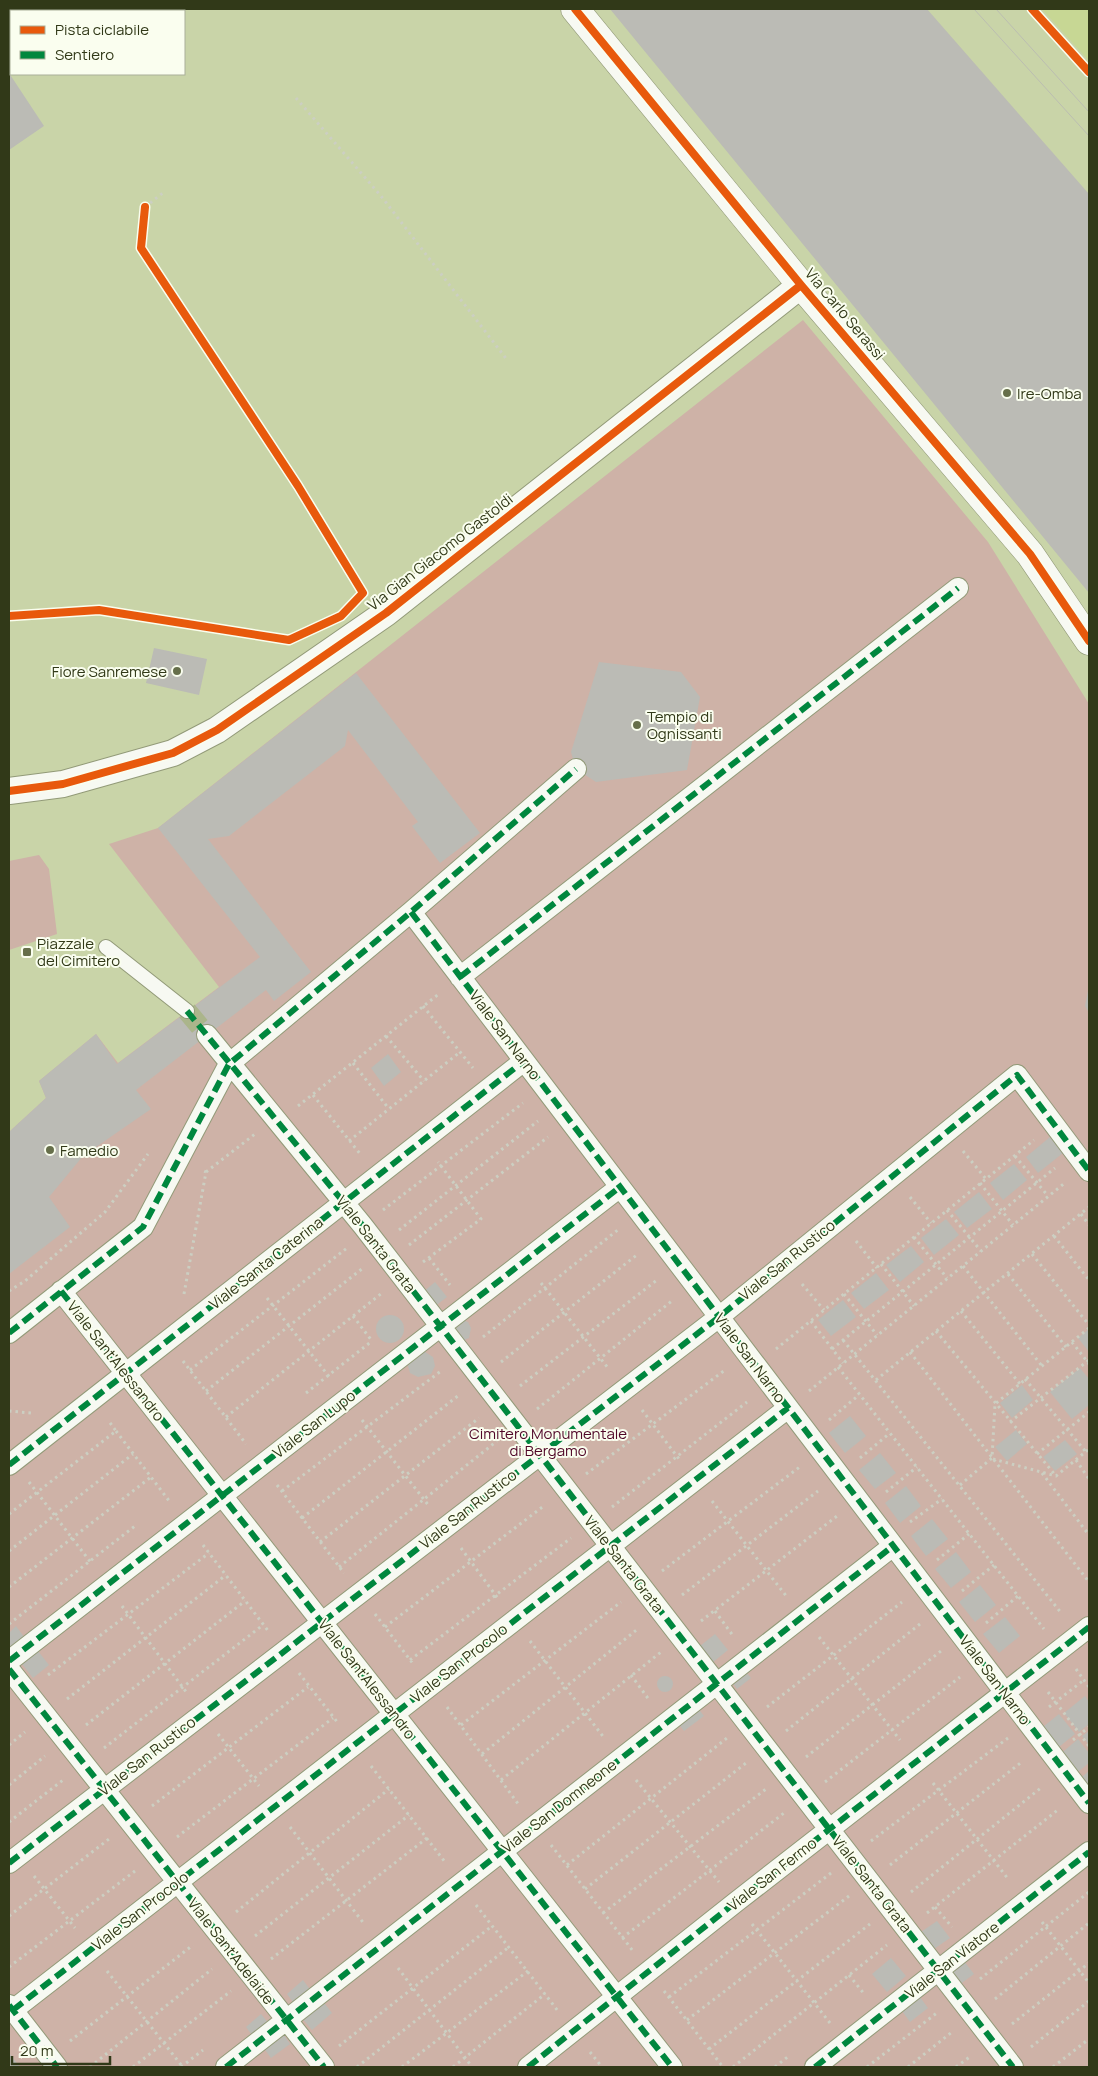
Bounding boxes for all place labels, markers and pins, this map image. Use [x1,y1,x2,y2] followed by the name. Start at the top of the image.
[1017,383,1082,404] place label: Ire-Omba
[1001,387,1013,399] marker: Ire-Omba
[52,661,167,682] place label: Fiore Sanremese
[171,665,183,677] marker: Fiore Sanremese
[647,706,722,744] place label: Tempio di Ognissanti
[631,719,643,731] marker: Tempio di Ognissanti
[37,933,120,971] place label: Piazzale del Cimitero
[21,946,33,958] marker: Piazzale del Cimitero
[60,1140,118,1161] place label: Famedio
[44,1144,56,1156] marker: Famedio

